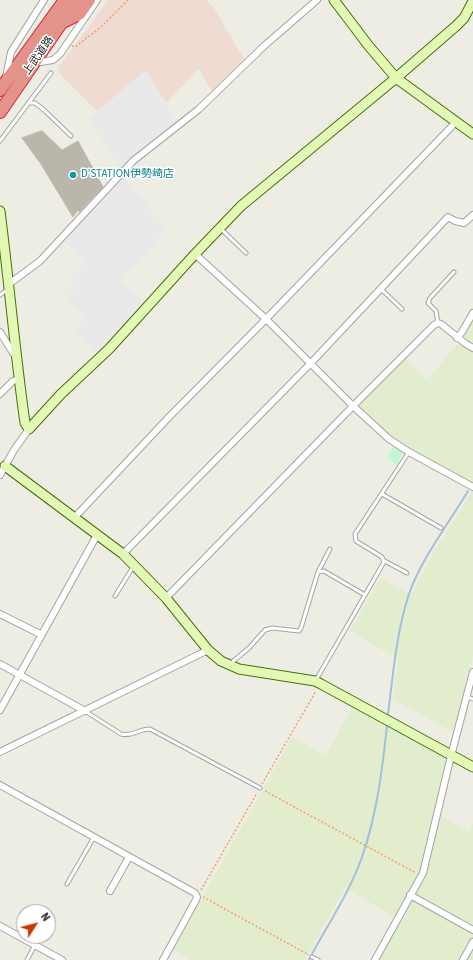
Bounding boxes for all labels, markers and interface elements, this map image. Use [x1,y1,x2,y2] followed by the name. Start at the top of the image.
[21,34,57,78] street label: 上武道路
[81,168,174,182] place label: D'STATION伊勢崎店
[68,170,78,180] marker: D'STATION伊勢崎店
[16,904,56,944] north arrow
[37,910,54,925] text: N

